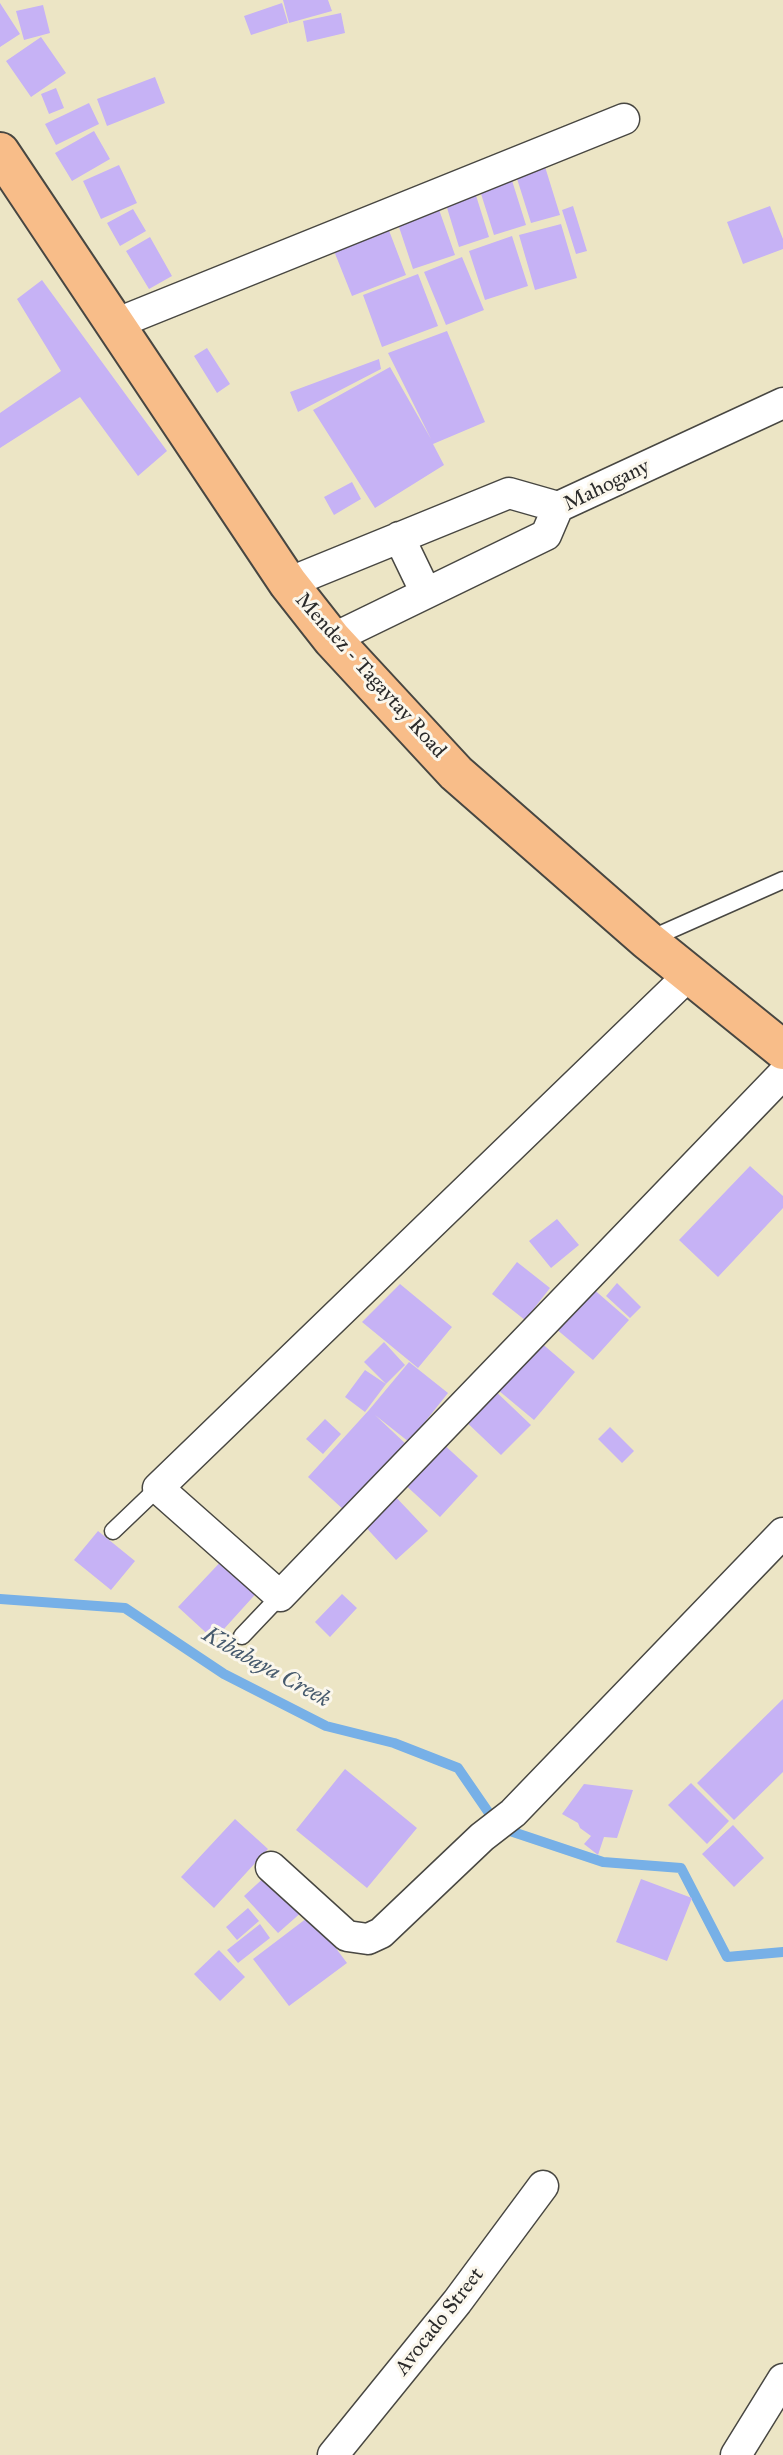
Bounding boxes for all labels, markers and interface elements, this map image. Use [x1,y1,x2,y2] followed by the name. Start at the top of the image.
[560,454,654,518] street label: Mahogany
[289,588,451,764] street label: Mendez - Tagaytay Road
[197,1622,335,1714] water label: Kibabaya Creek
[390,2263,490,2381] street label: Avocado Street

